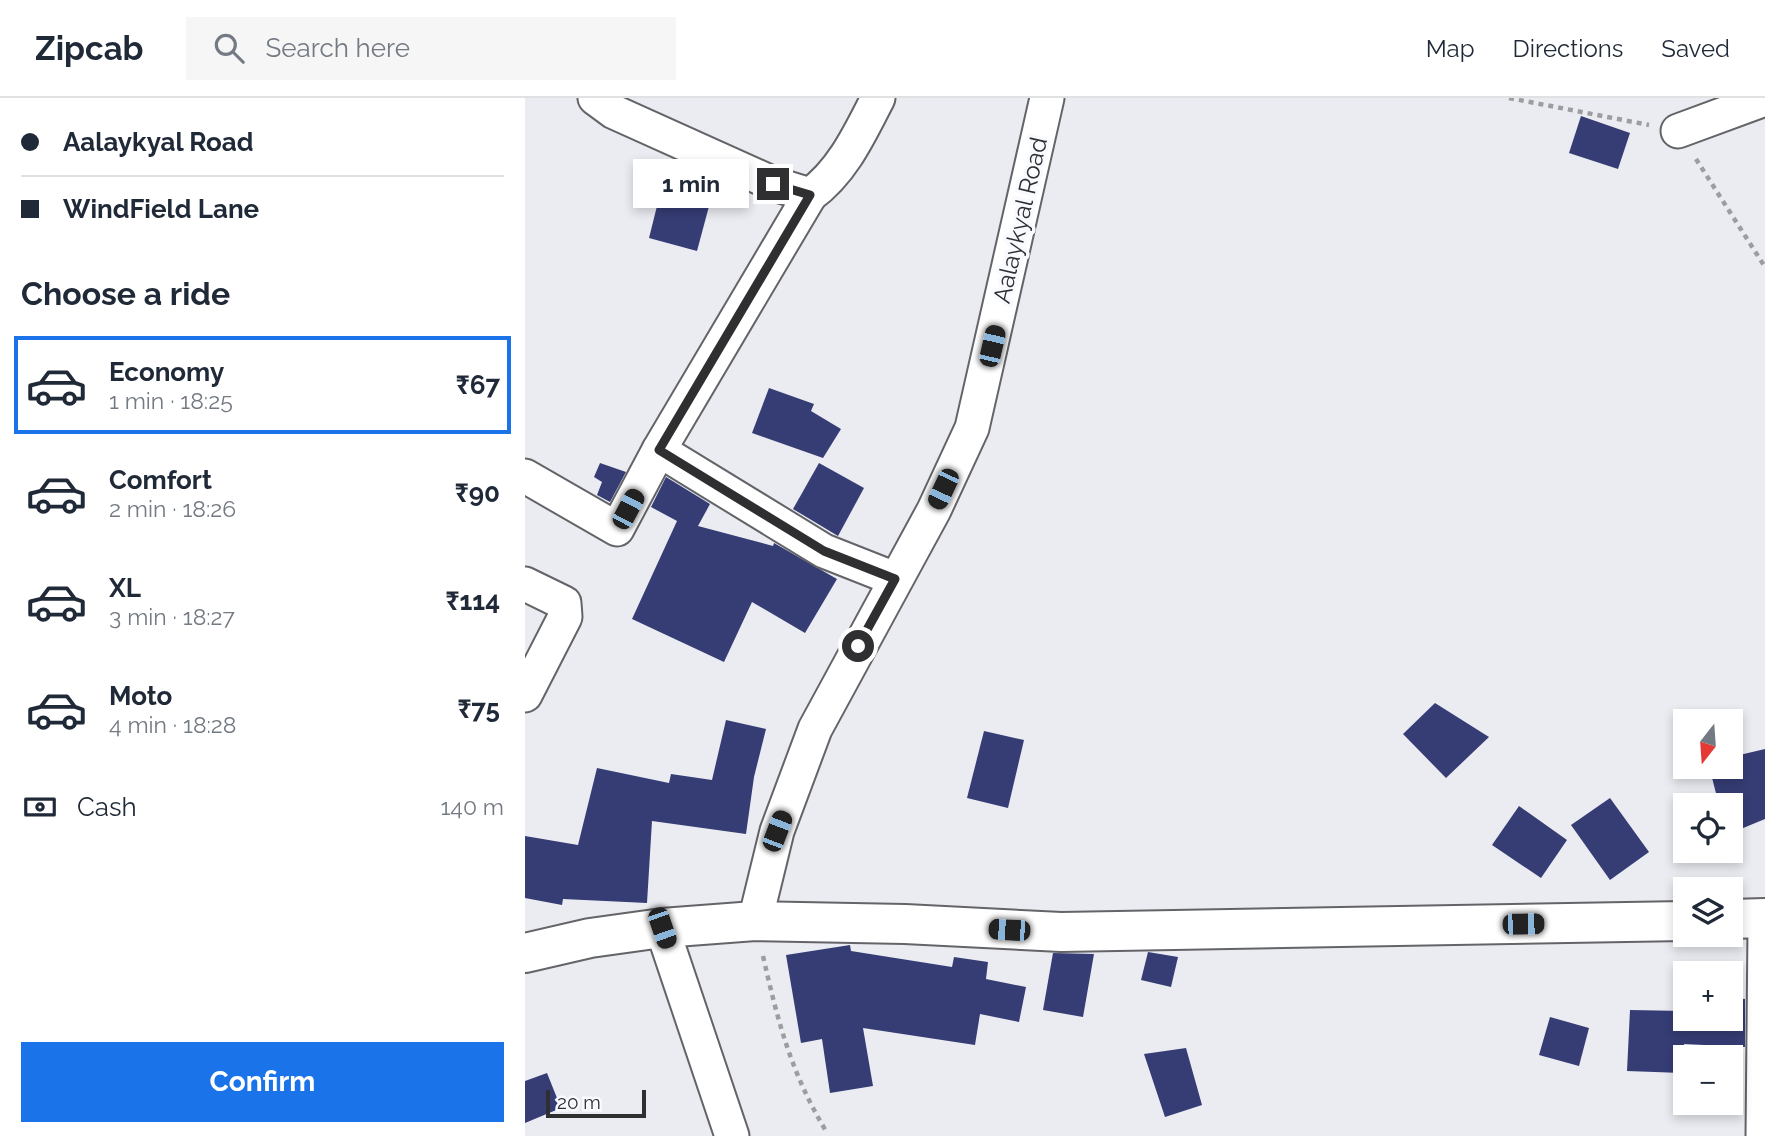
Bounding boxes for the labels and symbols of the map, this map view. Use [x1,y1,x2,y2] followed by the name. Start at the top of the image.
[987,134,1053,306] street label: Aalaykyal Road
[633,160,749,208] callout: 1 min
[757,168,789,200] route end
[978,323,1007,369] car
[925,466,962,512] car
[609,486,648,532] car
[842,630,874,662] route start
[1673,709,1743,779] north arrow
[760,808,795,854] car
[646,905,679,951] car
[1502,913,1545,935] car
[988,918,1031,942] car
[546,1087,646,1119] scale bar

